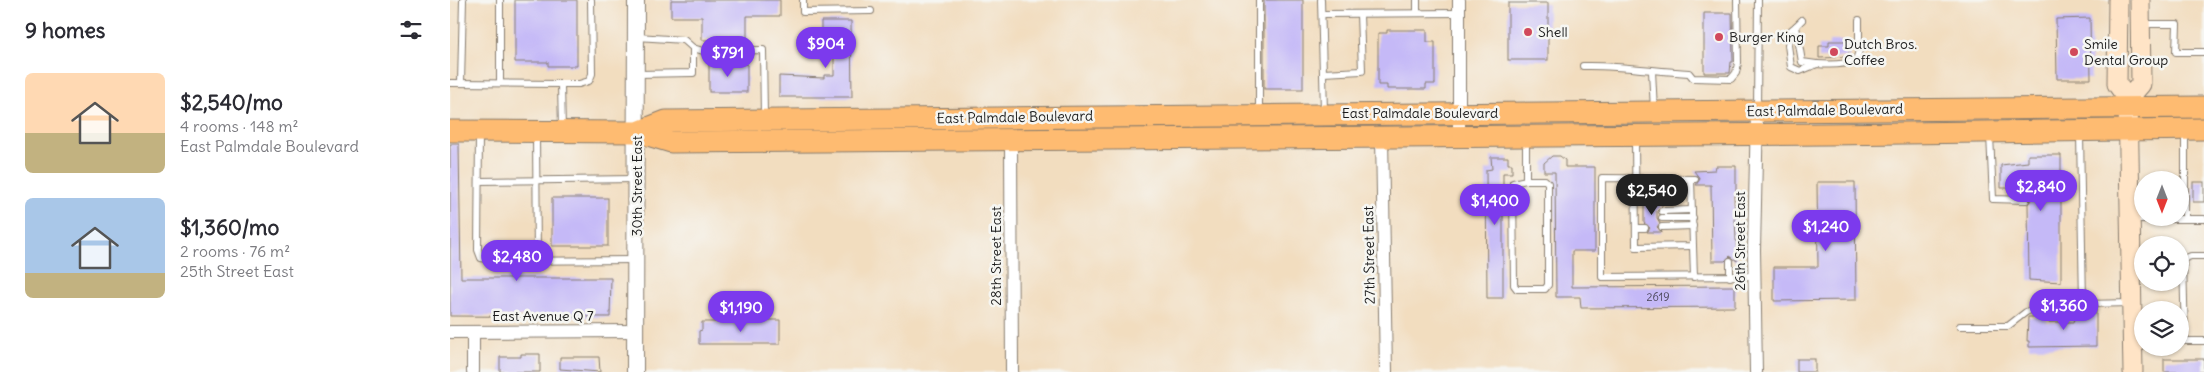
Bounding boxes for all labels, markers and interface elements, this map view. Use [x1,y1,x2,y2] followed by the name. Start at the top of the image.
[397,16,425,44] icon: filters
[25,17,105,44] text: 9 homes
[1538,23,1568,41] place label: Shell
[1522,26,1534,38] marker: Shell
[796,27,856,69] pin: $904
[1729,28,1804,46] place label: Burger King
[1713,31,1725,43] marker: Burger King
[807,33,845,53] text: $904
[1844,35,1917,69] place label: Dutch Bros. Coffee
[2084,35,2168,69] place label: Smile Dental Group
[698,36,758,78] pin: $791
[712,42,744,62] text: $791
[1828,46,1840,58] marker: Dutch Bros. Coffee
[2068,46,2080,58] marker: Smile Dental Group
[180,89,283,116] text: $2,540/mo
[65,93,125,153] icon: home
[1747,100,1903,120] street label: East Palmdale Boulevard
[1342,104,1498,122] street label: East Palmdale Boulevard
[937,107,1093,127] street label: East Palmdale Boulevard
[180,116,299,136] text: 4 rooms · 148 m²
[628,135,646,237] street label: 30th Street East
[180,136,359,156] text: East Palmdale Boulevard
[2000,170,2082,212] pin: $2,840
[2134,171,2189,226] north arrow
[2134,171,2189,356] map controls
[1611,174,1693,216] pin: $2,540
[2016,176,2066,196] text: $2,840
[1627,180,1677,200] text: $2,540
[1454,184,1536,226] pin: $1,400
[1471,190,1519,210] text: $1,400
[1731,191,1749,291] street label: 26th Street East
[1359,205,1379,304] street label: 27th Street East
[987,206,1005,306] street label: 28th Street East
[1785,210,1867,252] pin: $1,240
[180,214,279,241] text: $1,360/mo
[1803,216,1849,236] text: $1,240
[65,218,125,278] icon: home
[2134,236,2189,291] button: locate
[476,240,558,282] pin: $2,480
[180,241,290,261] text: 2 rooms · 76 m²
[492,246,542,266] text: $2,480
[180,261,294,281] text: 25th Street East
[2023,288,2105,331] pin: $1,360
[700,290,782,333] pin: $1,190
[1646,290,1670,304] house number: 2619
[2040,295,2088,315] text: $1,360
[719,297,763,317] text: $1,190
[2134,301,2189,356] button: layers
[492,307,594,325] street label: East Avenue Q 7

